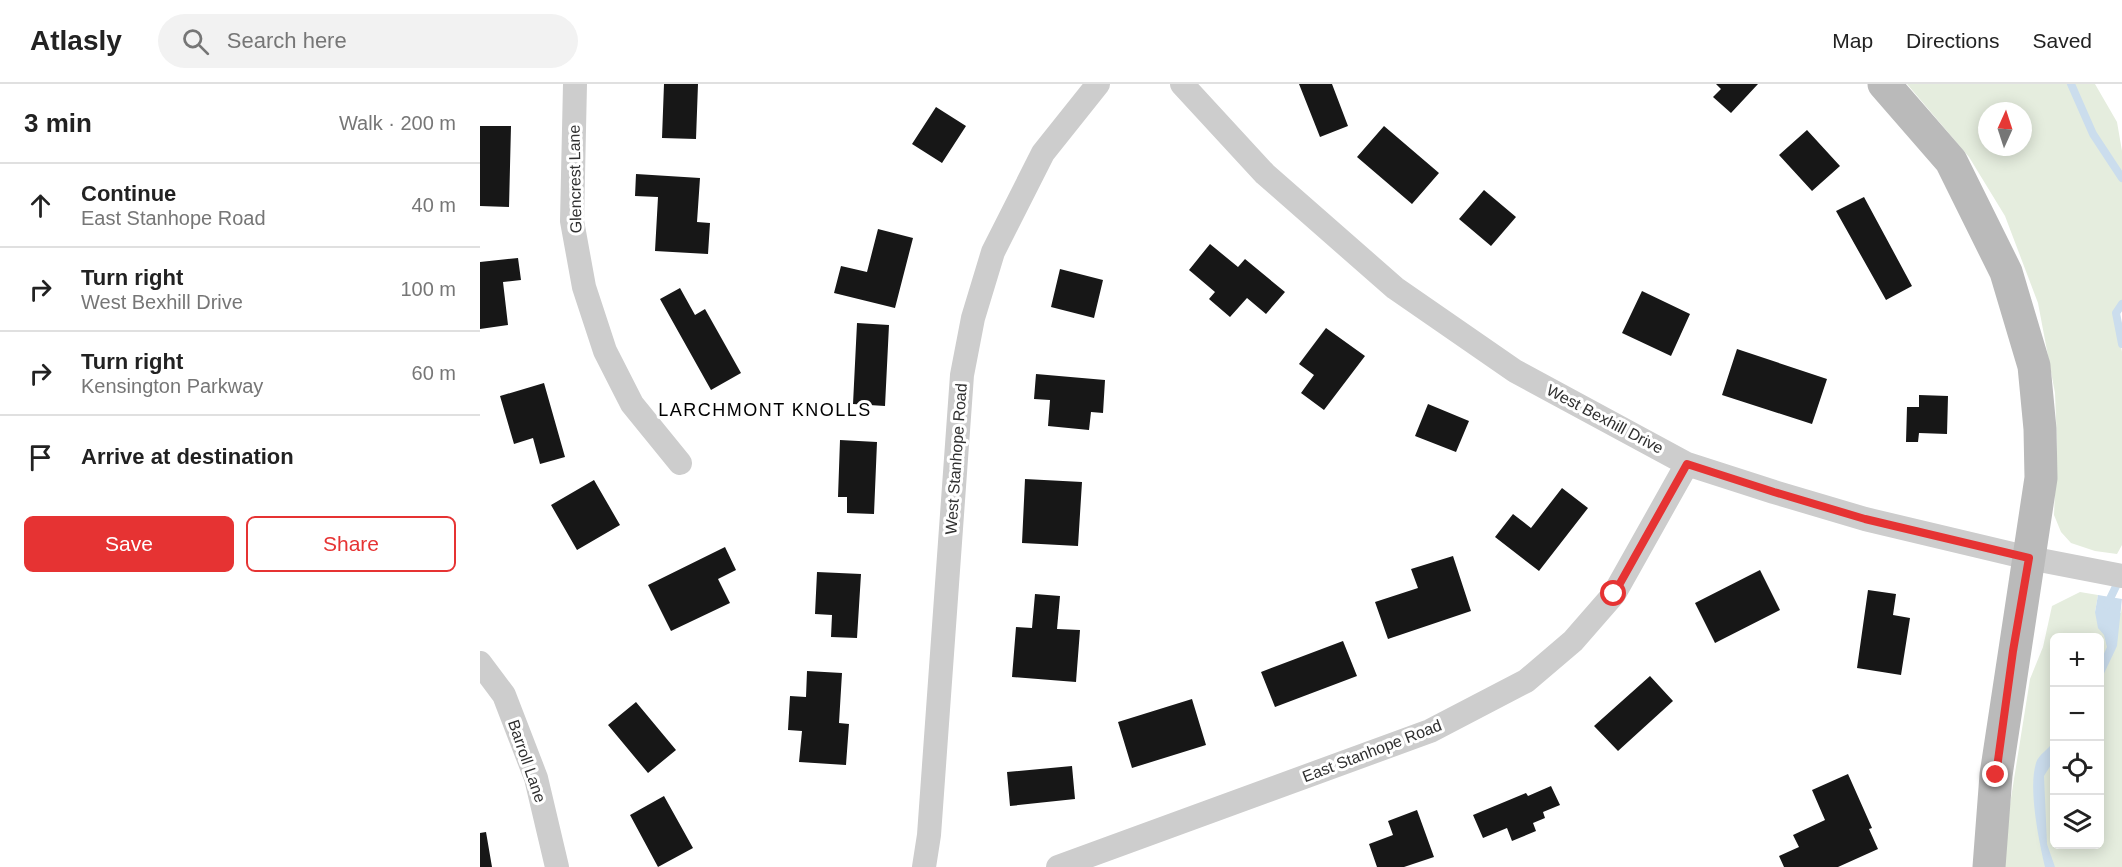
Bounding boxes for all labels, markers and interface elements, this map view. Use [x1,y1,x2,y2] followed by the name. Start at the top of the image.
[158,14,578,68] search box
[30,25,122,56] text: Atlasly
[179,25,212,58] icon: search
[227,28,347,53] text: Search here
[1832,29,1873,52] text: Map
[1906,29,1999,52] text: Directions
[2032,29,2092,52] text: Saved
[1978,102,2032,156] north arrow
[24,108,92,138] text: 3 min
[339,112,456,134] text: Walk · 200 m
[566,125,584,233] street label: Glencrest Lane
[81,181,176,206] text: Continue
[24,189,57,222] icon: ahead
[412,194,456,216] text: 40 m
[81,207,266,229] text: East Stanhope Road
[81,265,183,290] text: Turn right
[24,273,57,306] icon: right
[400,278,456,300] text: 100 m
[81,291,243,313] text: West Bexhill Drive
[81,349,183,374] text: Turn right
[24,357,57,390] icon: right
[412,362,456,384] text: 60 m
[81,375,263,397] text: Kensington Parkway
[1544,381,1666,457] street label: West Bexhill Drive
[942,383,970,535] street label: West Stanhope Road
[658,400,872,420] district label: LARCHMONT KNOLLS
[24,441,57,474] icon: arrive
[81,444,294,469] text: Arrive at destination
[24,516,234,572] button: Save
[246,516,456,572] button: Share
[1600,580,1626,606] route start
[2050,633,2104,849] map controls
[2050,633,2104,687] button: +
[2050,687,2104,741] button: −
[505,717,549,805] street label: Barroll Lane
[1300,717,1444,785] street label: East Stanhope Road
[2050,741,2104,795] button: locate
[1982,761,2008,787] route end
[2050,795,2104,849] button: layers

